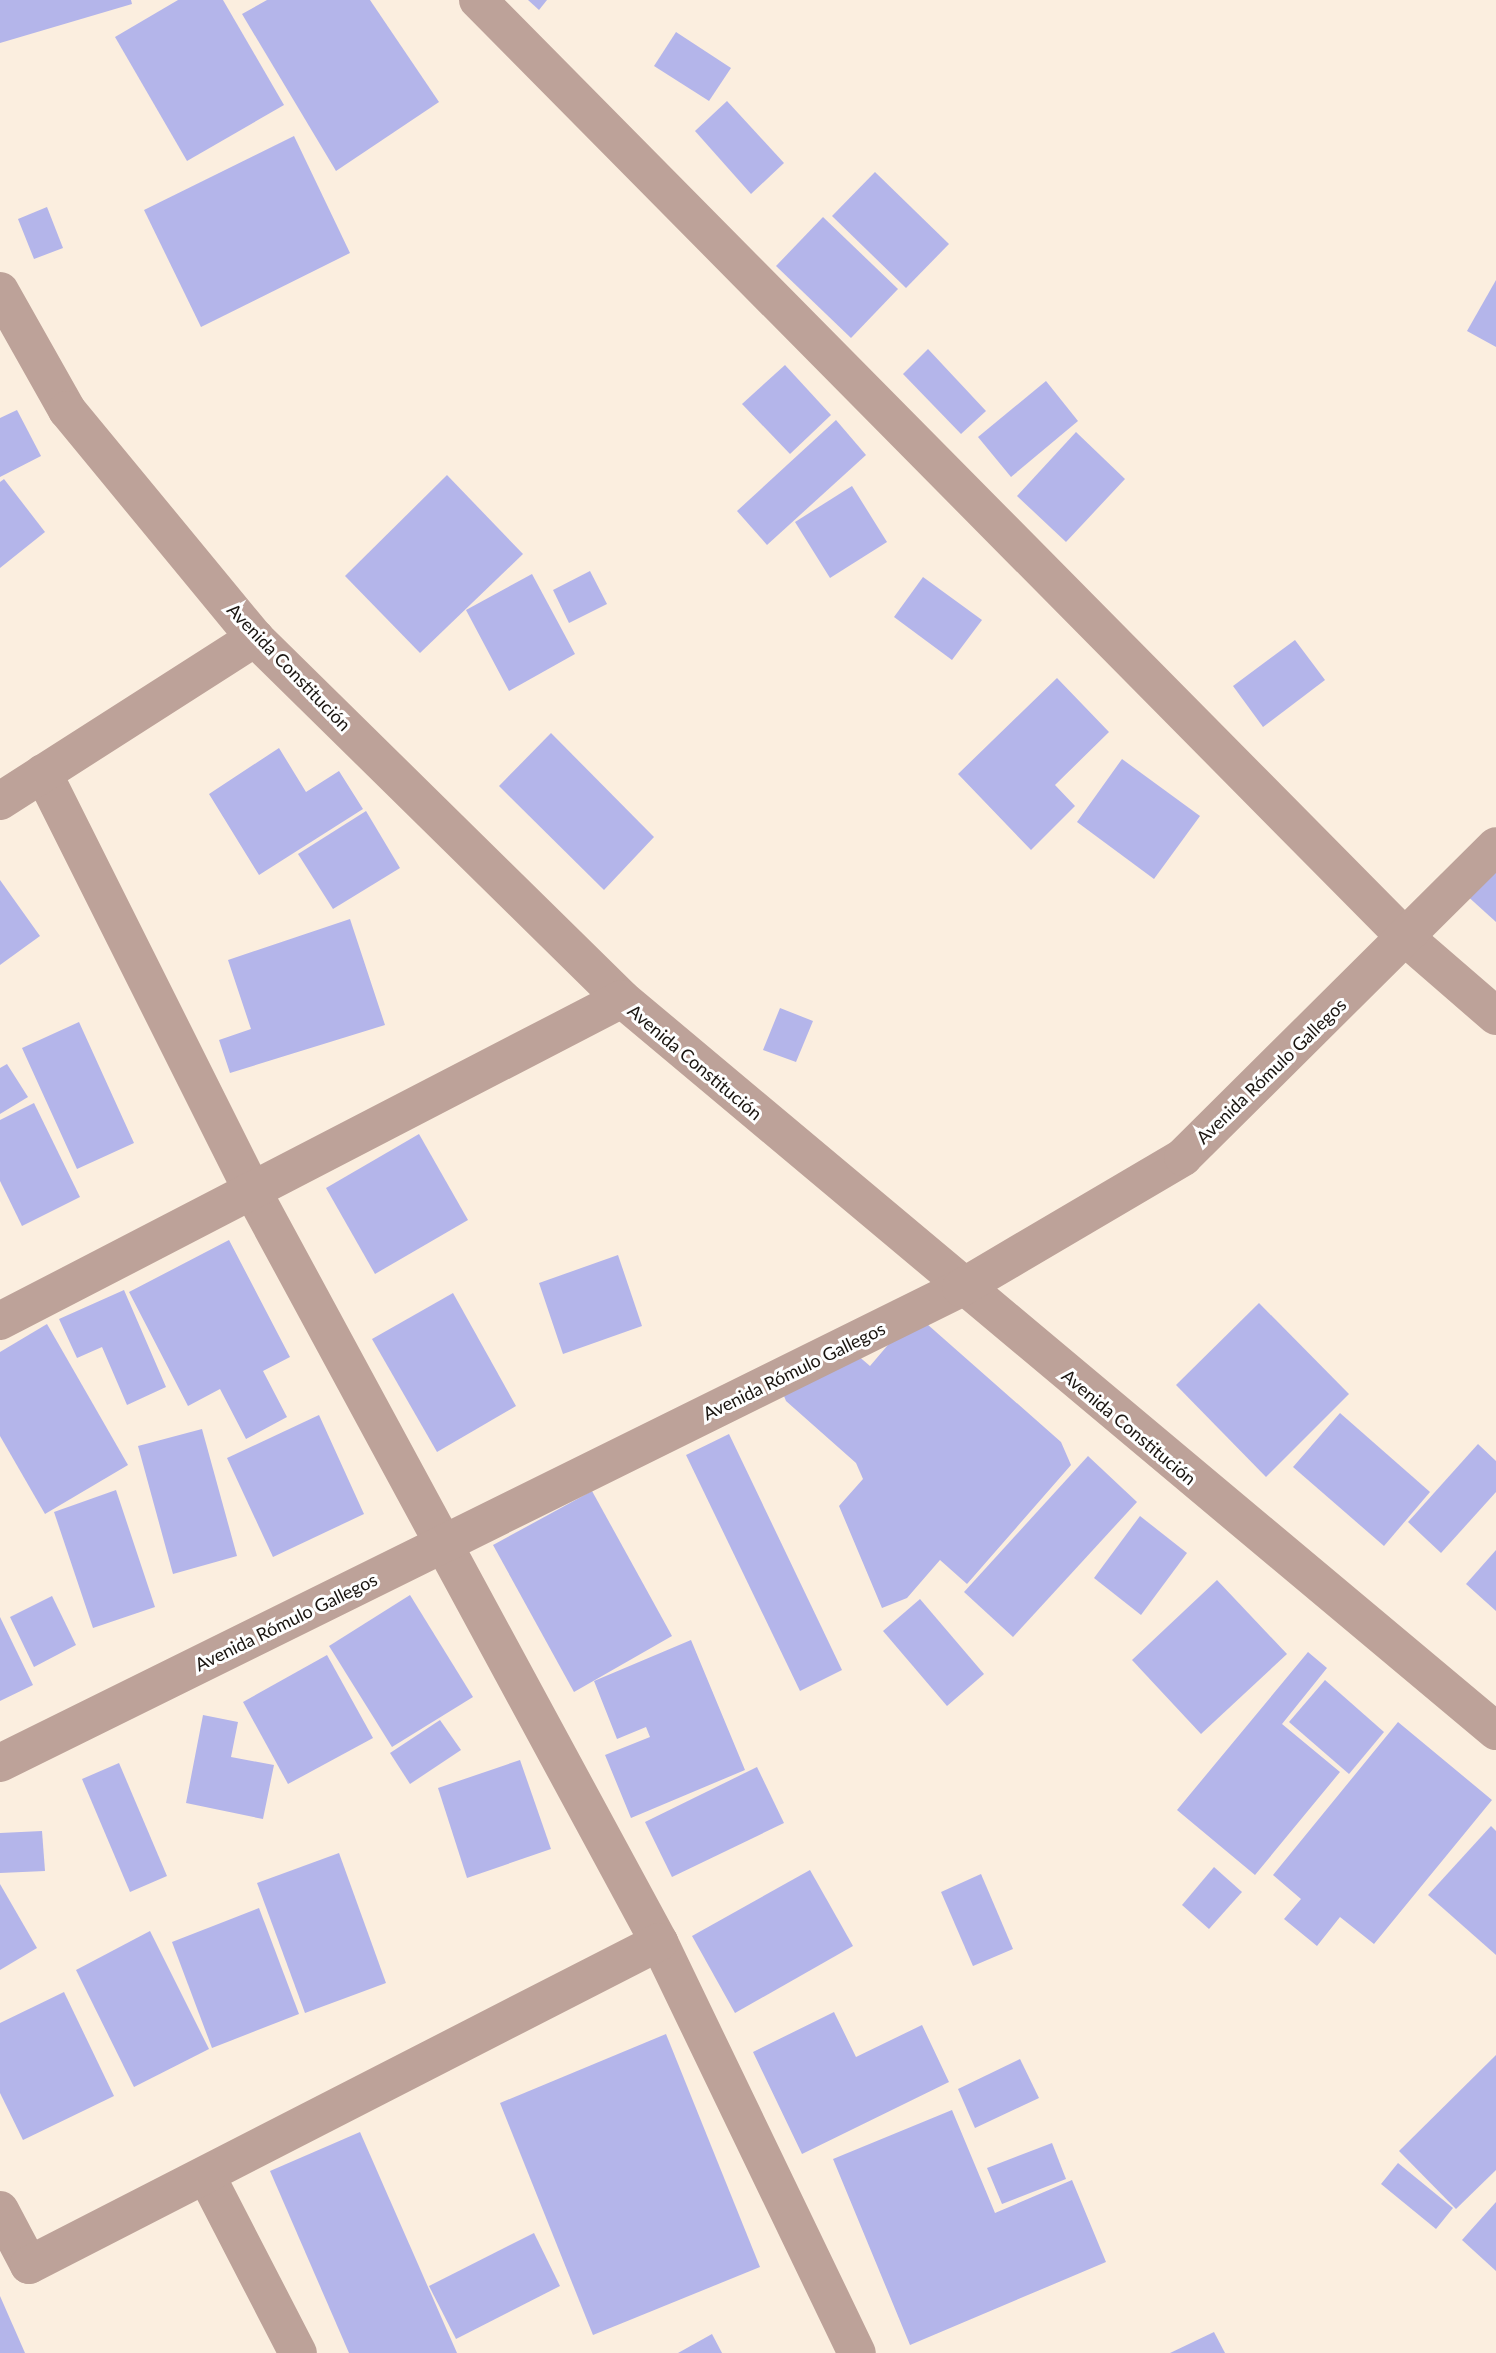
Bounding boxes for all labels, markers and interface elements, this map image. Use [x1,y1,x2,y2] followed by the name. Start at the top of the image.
[223,599,355,735] street label: Avenida Constitución
[1192,994,1350,1148] street label: Avenida Rómulo Gallegos
[623,1000,767,1124] street label: Avenida Constitución
[699,1317,889,1425] street label: Avenida Rómulo Gallegos
[1057,1365,1201,1489] street label: Avenida Constitución
[191,1568,381,1676] street label: Avenida Rómulo Gallegos

